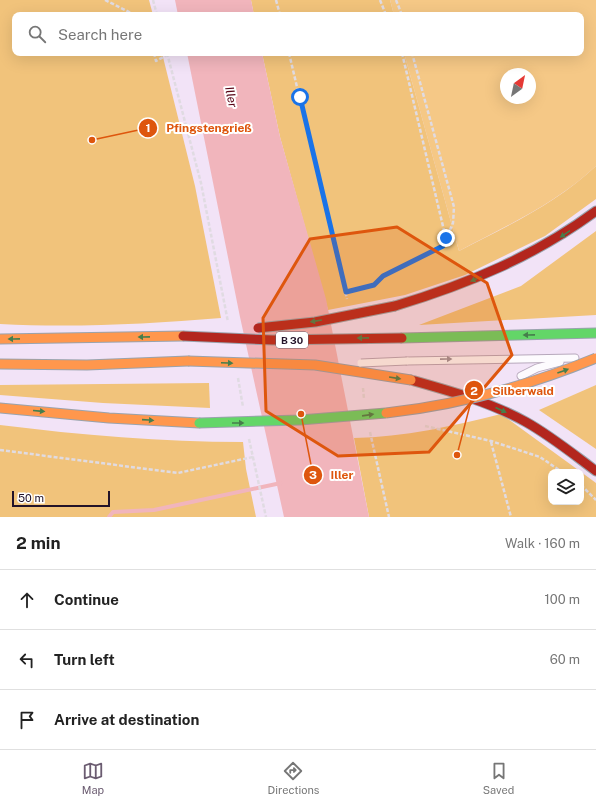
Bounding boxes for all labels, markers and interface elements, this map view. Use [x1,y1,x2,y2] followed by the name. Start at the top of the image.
[12,12,584,56] search box
[26,23,48,45] icon: search
[58,26,142,43] text: Search here
[500,68,536,104] north arrow
[222,85,240,109] water label: Iller
[291,88,309,106] route start
[138,116,260,140] callout: Pfingstengrieß
[145,121,151,135] text: 1
[166,121,252,135] text: Pfingstengrieß
[437,229,455,247] route end
[559,230,570,238] one-way arrow
[470,276,482,282] one-way arrow
[310,318,322,324] one-way arrow
[276,332,308,348] road number: B 30
[522,332,535,338] one-way arrow
[137,334,150,340] one-way arrow
[357,335,369,342] one-way arrow
[7,336,20,342] one-way arrow
[440,356,453,362] one-way arrow
[221,359,233,366] one-way arrow
[557,368,569,374] one-way arrow
[389,375,401,381] one-way arrow
[464,378,562,402] callout: Silberwald
[470,384,478,398] text: 2
[492,384,554,398] text: Silberwald
[496,407,507,413] one-way arrow
[33,408,45,415] one-way arrow
[362,412,374,418] one-way arrow
[142,417,154,424] one-way arrow
[232,420,245,426] one-way arrow
[303,463,362,487] callout: Iller
[309,468,317,482] text: 3
[331,468,354,482] text: Iller
[548,469,584,505] map controls
[548,469,584,505] button: layers
[12,489,110,508] scale bar
[18,492,44,504] text: 50 m
[16,533,61,553] text: 2 min
[505,536,580,551] text: Walk · 160 m
[16,589,38,611] icon: ahead
[54,591,119,608] text: Continue
[544,592,580,607] text: 100 m
[16,649,38,671] icon: left
[54,651,115,668] text: Turn left
[550,652,580,667] text: 60 m
[16,709,38,731] icon: arrive
[54,711,199,728] text: Arrive at destination
[82,760,104,796] tab: Map
[268,760,319,796] tab: Directions
[483,760,514,796] tab: Saved

